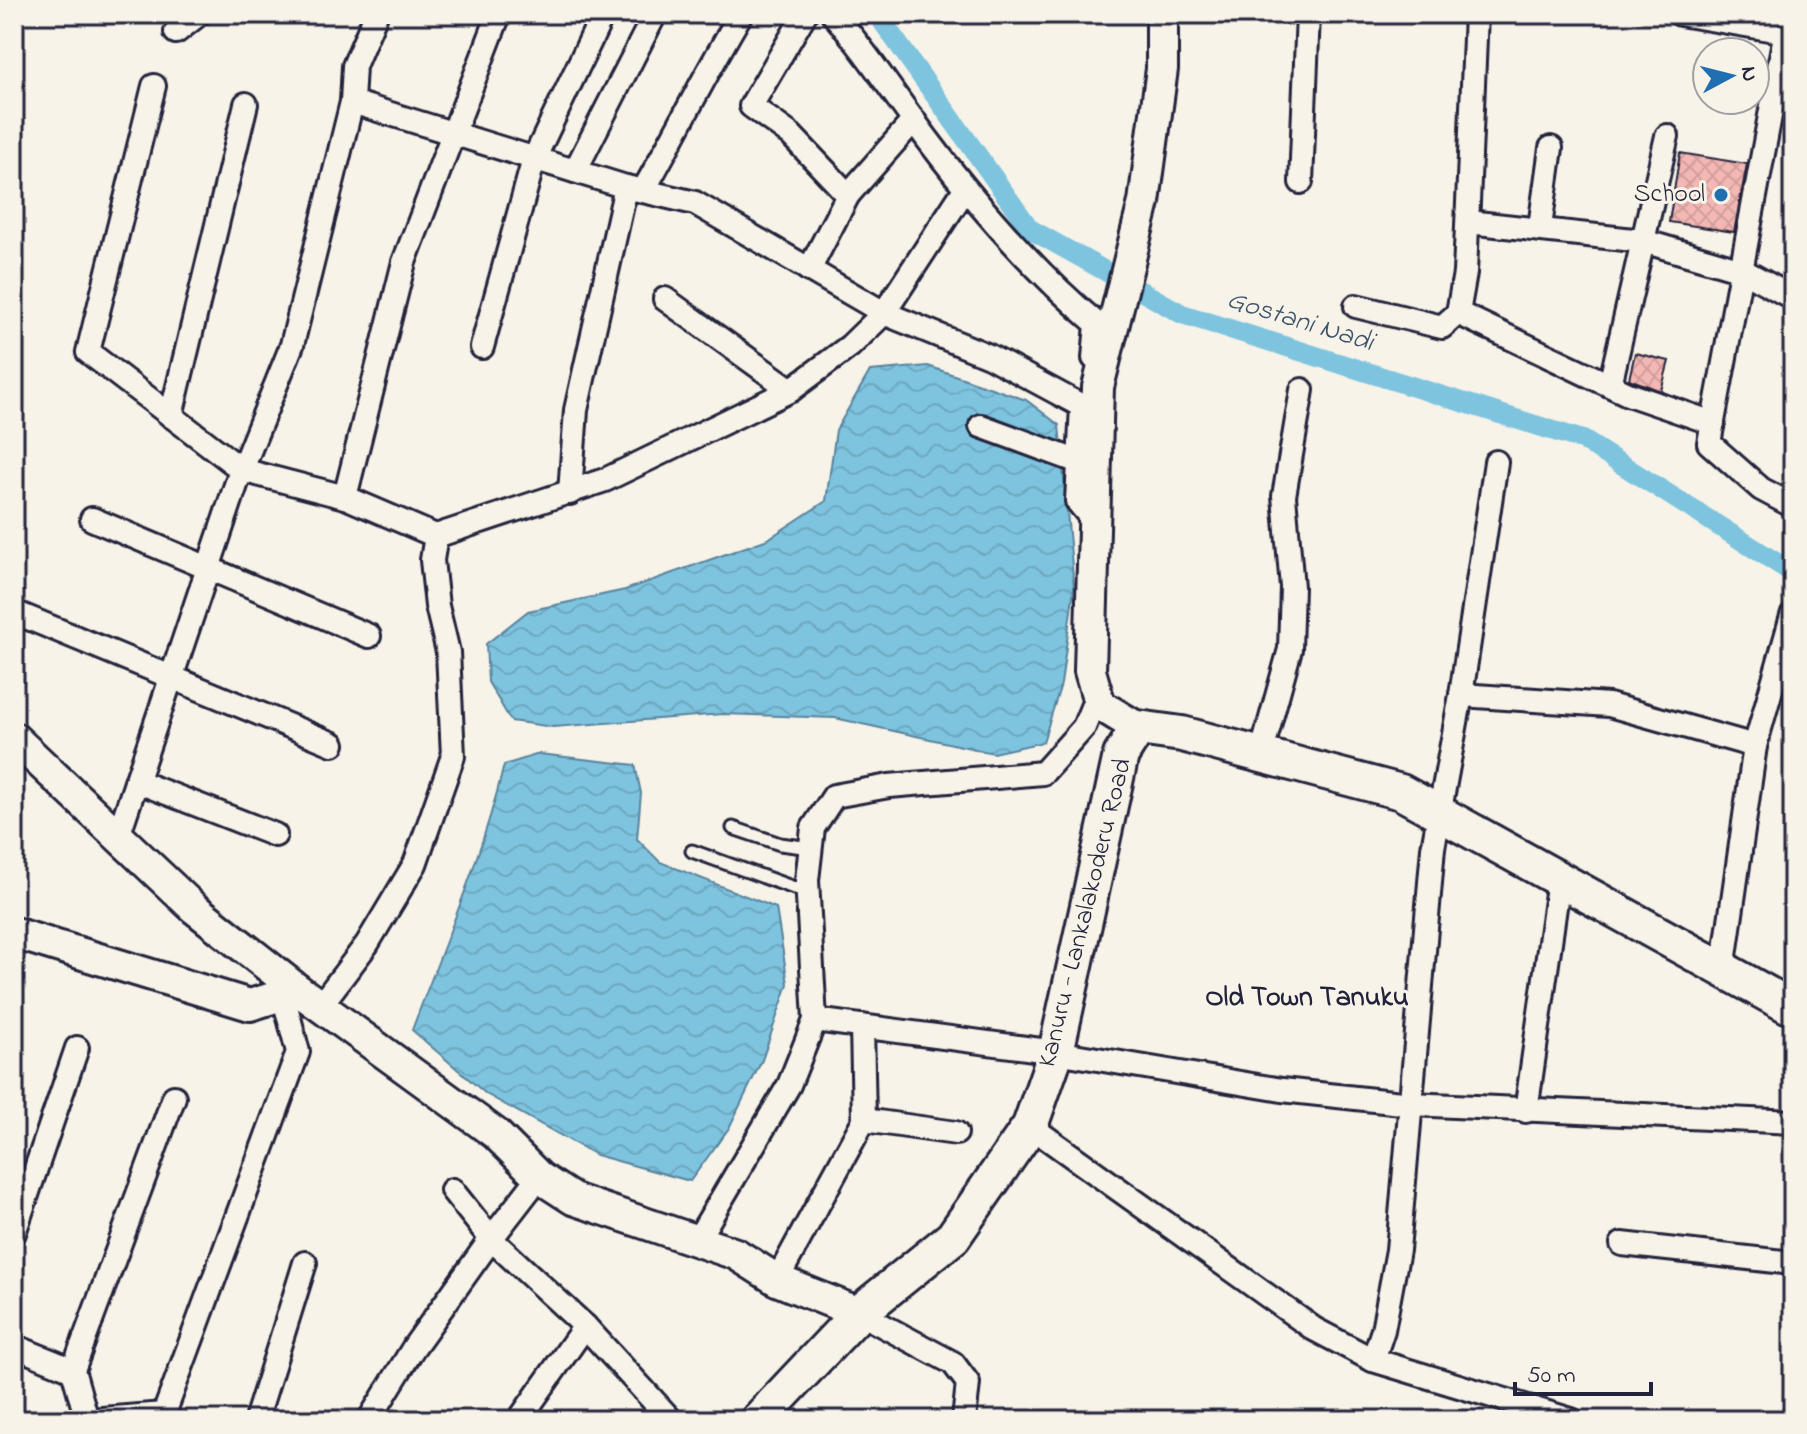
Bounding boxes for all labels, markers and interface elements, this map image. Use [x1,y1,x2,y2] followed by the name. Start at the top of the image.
[1691,36,1771,116] north arrow
[1731,65,1765,83] text: N
[1634,176,1705,214] place label: School
[1712,186,1730,204] marker: School
[1222,280,1381,365] water label: Gostani Nadi
[1029,754,1143,1072] street label: Kanuru - Lankalakoderu Road
[1205,978,1409,1019] district label: Old Town Tanuku
[1515,1346,1651,1396] scale bar
[1527,1359,1576,1394] text: 50 m

